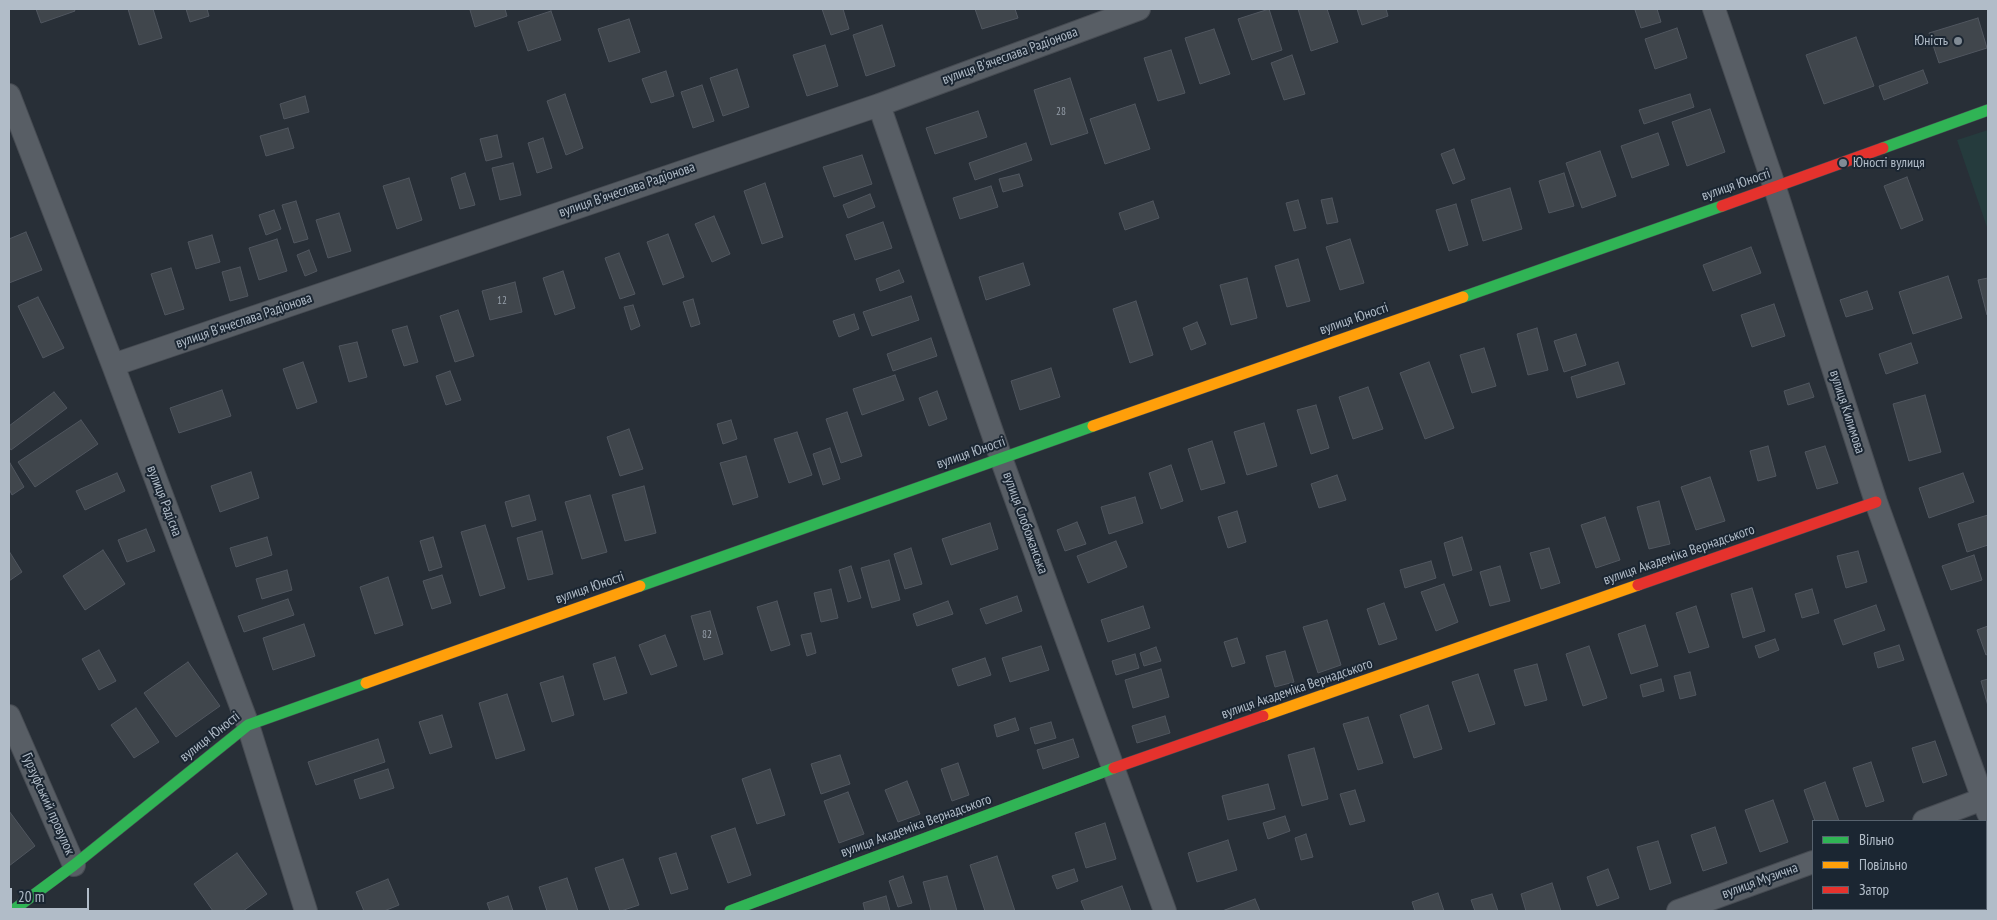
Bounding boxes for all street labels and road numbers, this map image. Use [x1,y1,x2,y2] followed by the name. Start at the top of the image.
[940,24,1080,88] street label: вулиця В'ячеслава Радіонова
[557,159,697,221] street label: вулиця В'ячеслава Радіонова
[1699,165,1773,205] street label: вулиця Юності
[174,290,314,352] street label: вулиця В'ячеслава Радіонова
[1317,299,1391,339] street label: вулиця Юності
[1826,368,1868,456] street label: вулиця Килимова
[934,433,1008,473] street label: вулиця Юності
[143,463,185,539] street label: вулиця Радісна
[999,470,1051,576] street label: вулиця Слобожанська
[1601,521,1757,589] street label: вулиця Академіка Вернадського
[553,568,627,608] street label: вулиця Юності
[1219,655,1375,723] street label: вулиця Академіка Вернадського
[177,708,243,766] street label: вулиця Юності
[18,750,78,858] street label: Гурзуфський провулок
[838,791,994,861] street label: вулиця Академіка Вернадського
[1720,859,1800,903] street label: вулиця Музична

